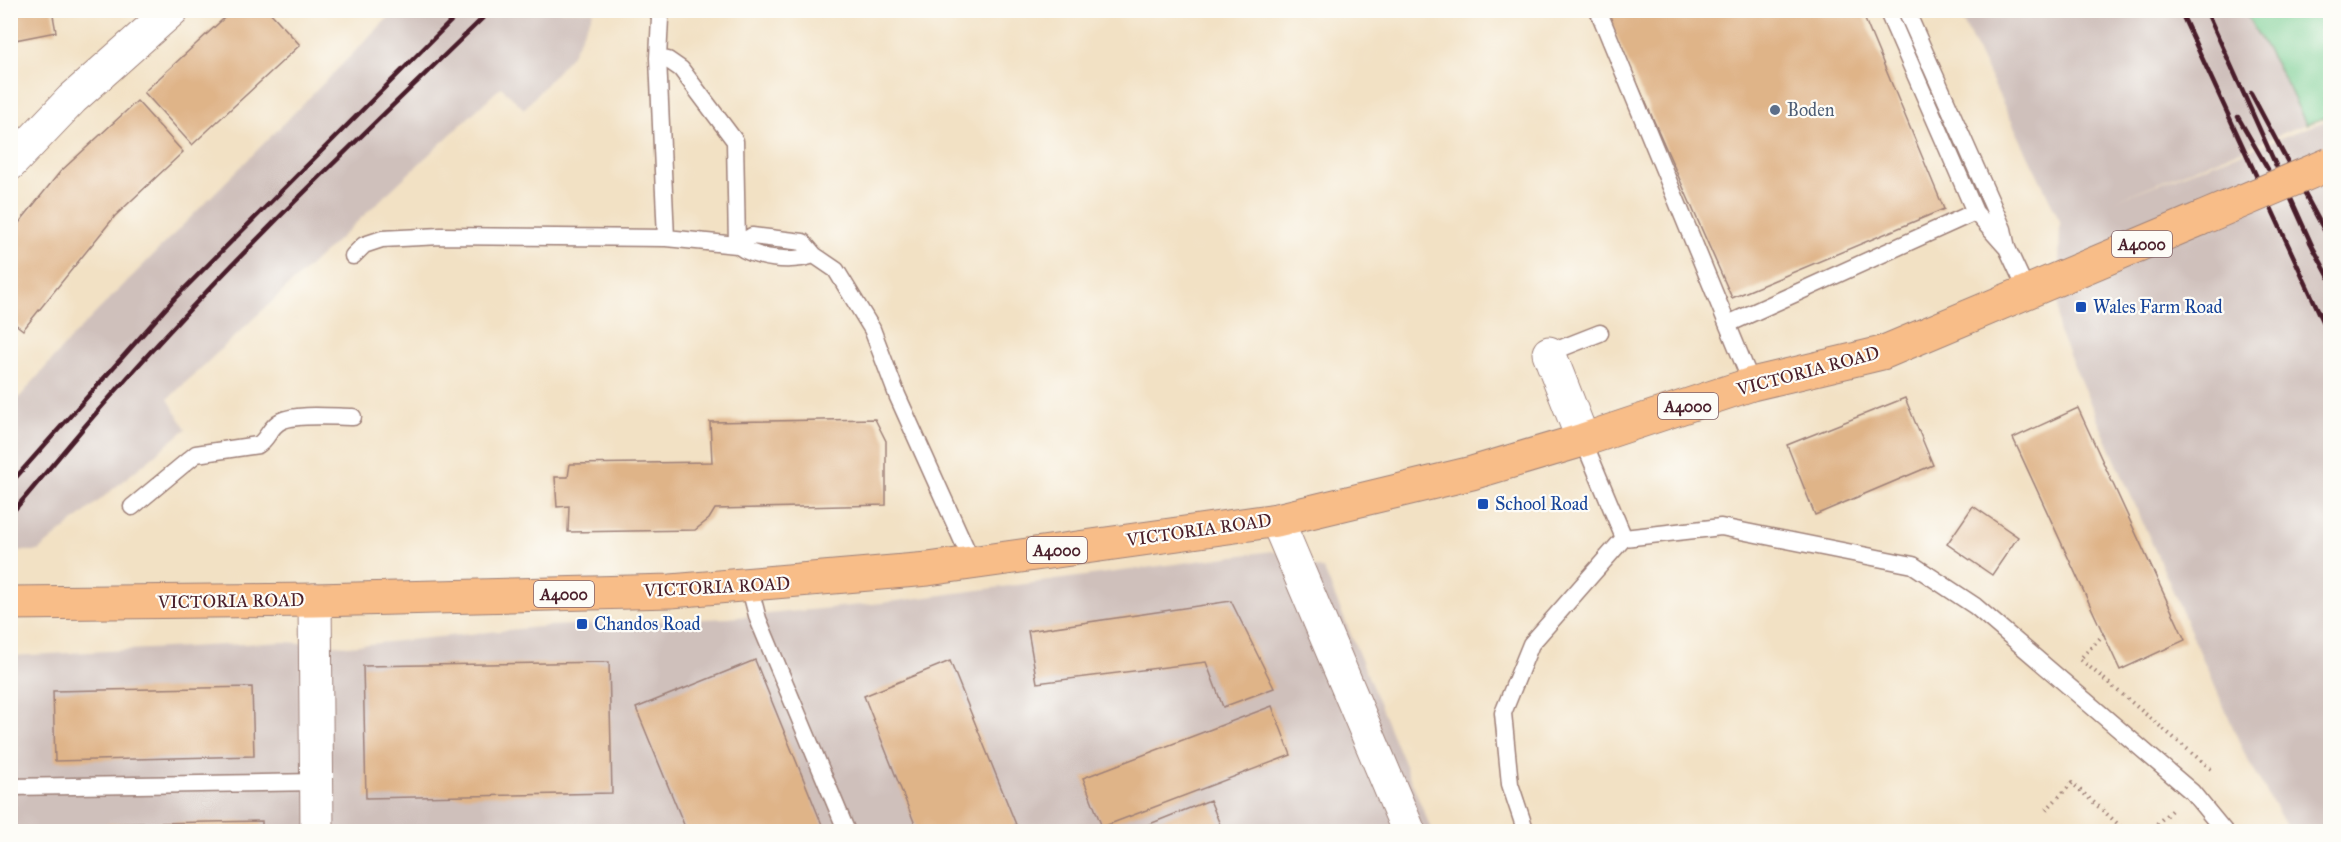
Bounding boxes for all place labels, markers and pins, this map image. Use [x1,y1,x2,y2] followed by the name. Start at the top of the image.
[1787,99,1835,121] place label: Boden
[1768,103,1782,117] marker: Boden
[2093,296,2223,318] place label: Wales Farm Road
[2074,300,2088,314] marker: Wales Farm Road
[1495,493,1588,515] place label: School Road
[1476,497,1490,511] marker: School Road
[594,613,701,635] place label: Chandos Road
[575,617,589,631] marker: Chandos Road

